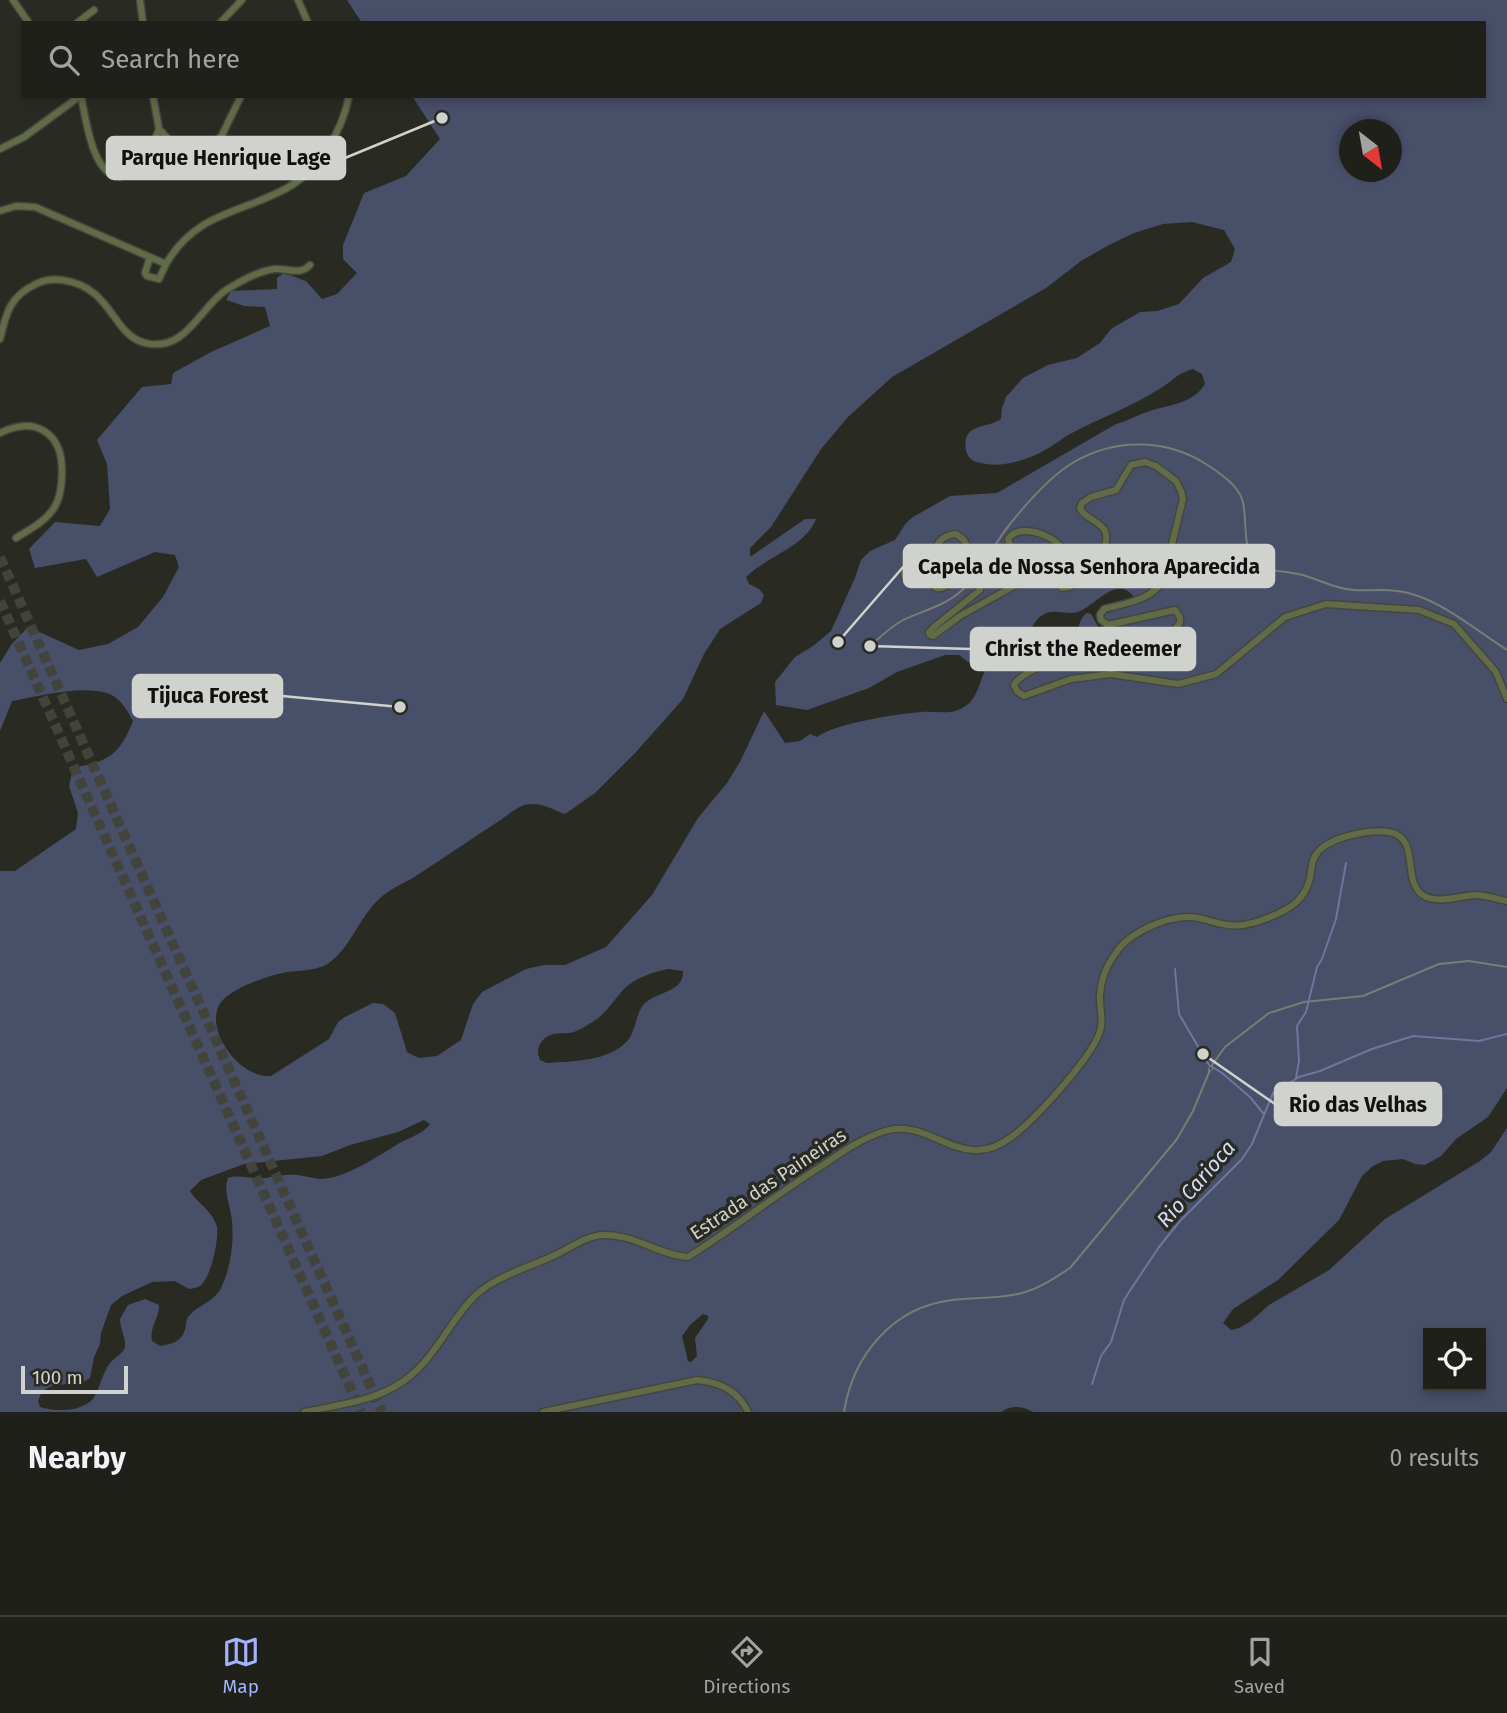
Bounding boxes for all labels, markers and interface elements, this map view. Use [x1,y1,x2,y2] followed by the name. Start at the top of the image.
[21,21,1486,98] search box
[45,41,83,79] icon: search
[101,44,240,75] text: Search here
[1339,119,1402,182] north arrow
[107,137,345,179] callout: Parque Henrique Lage
[121,145,331,171] text: Parque Henrique Lage
[904,545,1274,587] callout: Capela de Nossa Senhora Aparecida
[918,554,1260,580] text: Capela de Nossa Senhora Aparecida
[971,628,1195,670] callout: Christ the Redeemer
[985,636,1182,662] text: Christ the Redeemer
[133,675,282,717] callout: Tijuca Forest
[148,683,269,709] text: Tijuca Forest
[1275,1083,1441,1125] callout: Rio das Velhas
[1289,1092,1427,1118] text: Rio das Velhas
[686,1123,850,1245] street label: Estrada das Paineiras
[1151,1135,1241,1233] water label: Rio Carioca
[1423,1328,1486,1391] map controls
[1423,1328,1486,1391] button: locate
[21,1363,128,1395] scale bar
[32,1366,83,1389] text: 100 m
[28,1440,126,1476] text: Nearby
[1389,1444,1479,1472] text: 0 results
[222,1633,260,1698] tab: Map
[703,1633,790,1698] tab: Directions
[1234,1633,1285,1698] tab: Saved

